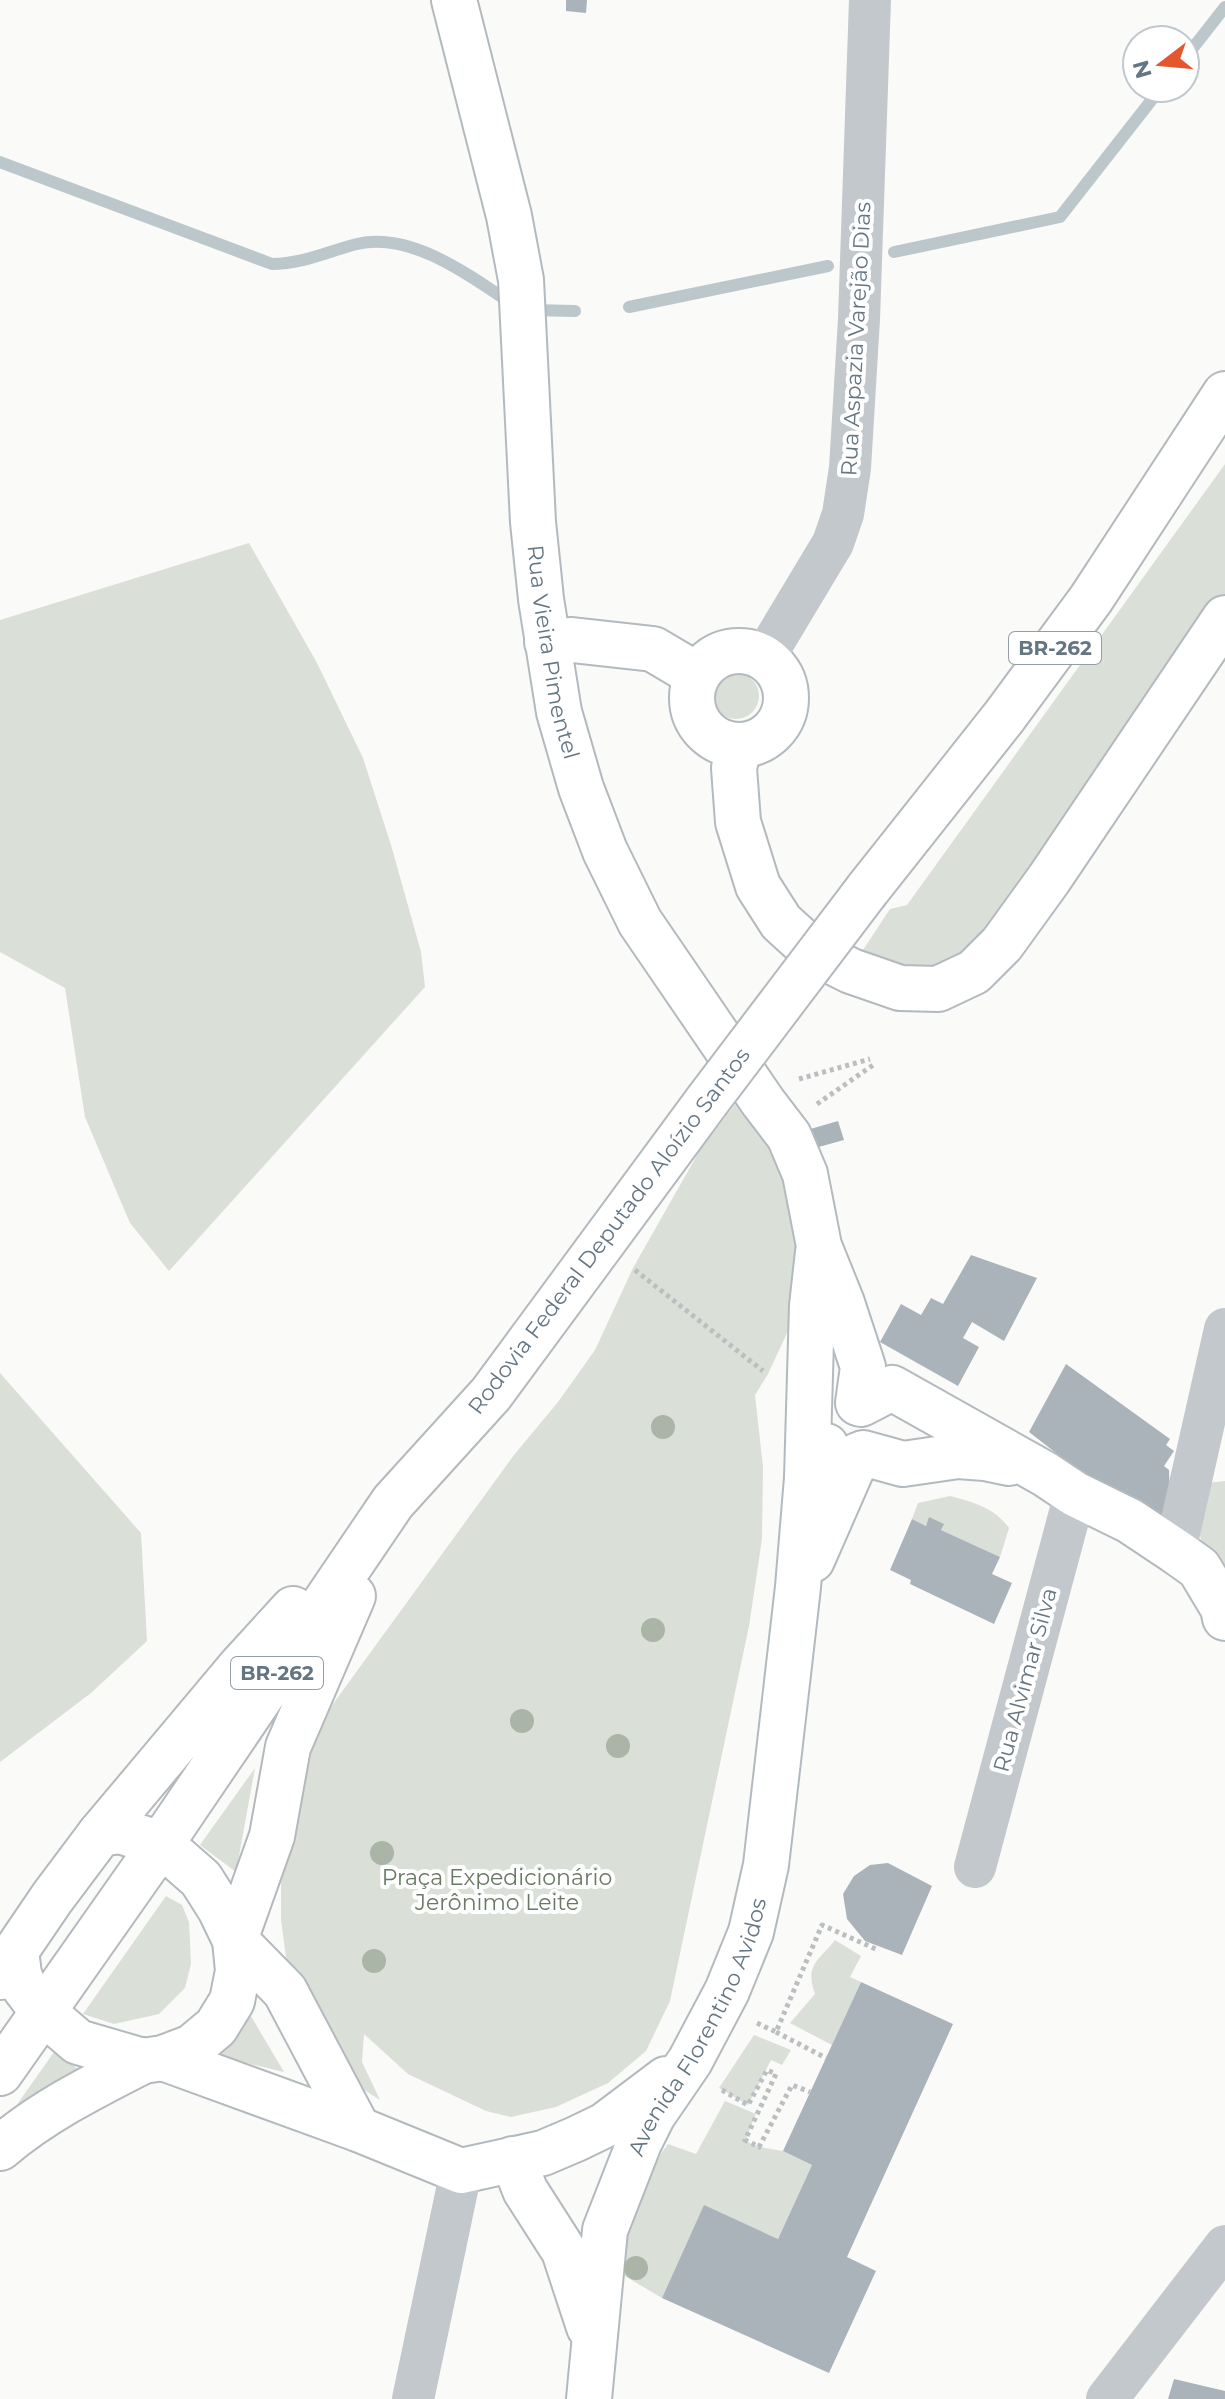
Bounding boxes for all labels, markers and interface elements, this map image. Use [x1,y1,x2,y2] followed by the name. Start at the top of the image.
[1121,24,1201,104] north arrow
[1127,57,1158,82] text: N
[835,201,877,477] street label: Rua Aspazia Varejão Dias
[522,544,585,762] street label: Rua Vieira Pimentel
[1009,632,1101,664] road number: BR-262
[462,1042,756,1420] street label: Rodovia Federal Deputado Aloízio Santos
[987,1585,1063,1775] street label: Rua Alvimar Silva
[231,1657,323,1689] road number: BR-262
[382,1864,612,1916] park label: Praça Expedicionário Jerônimo Leite
[622,1895,772,2160] street label: Avenida Florentino Avidos

